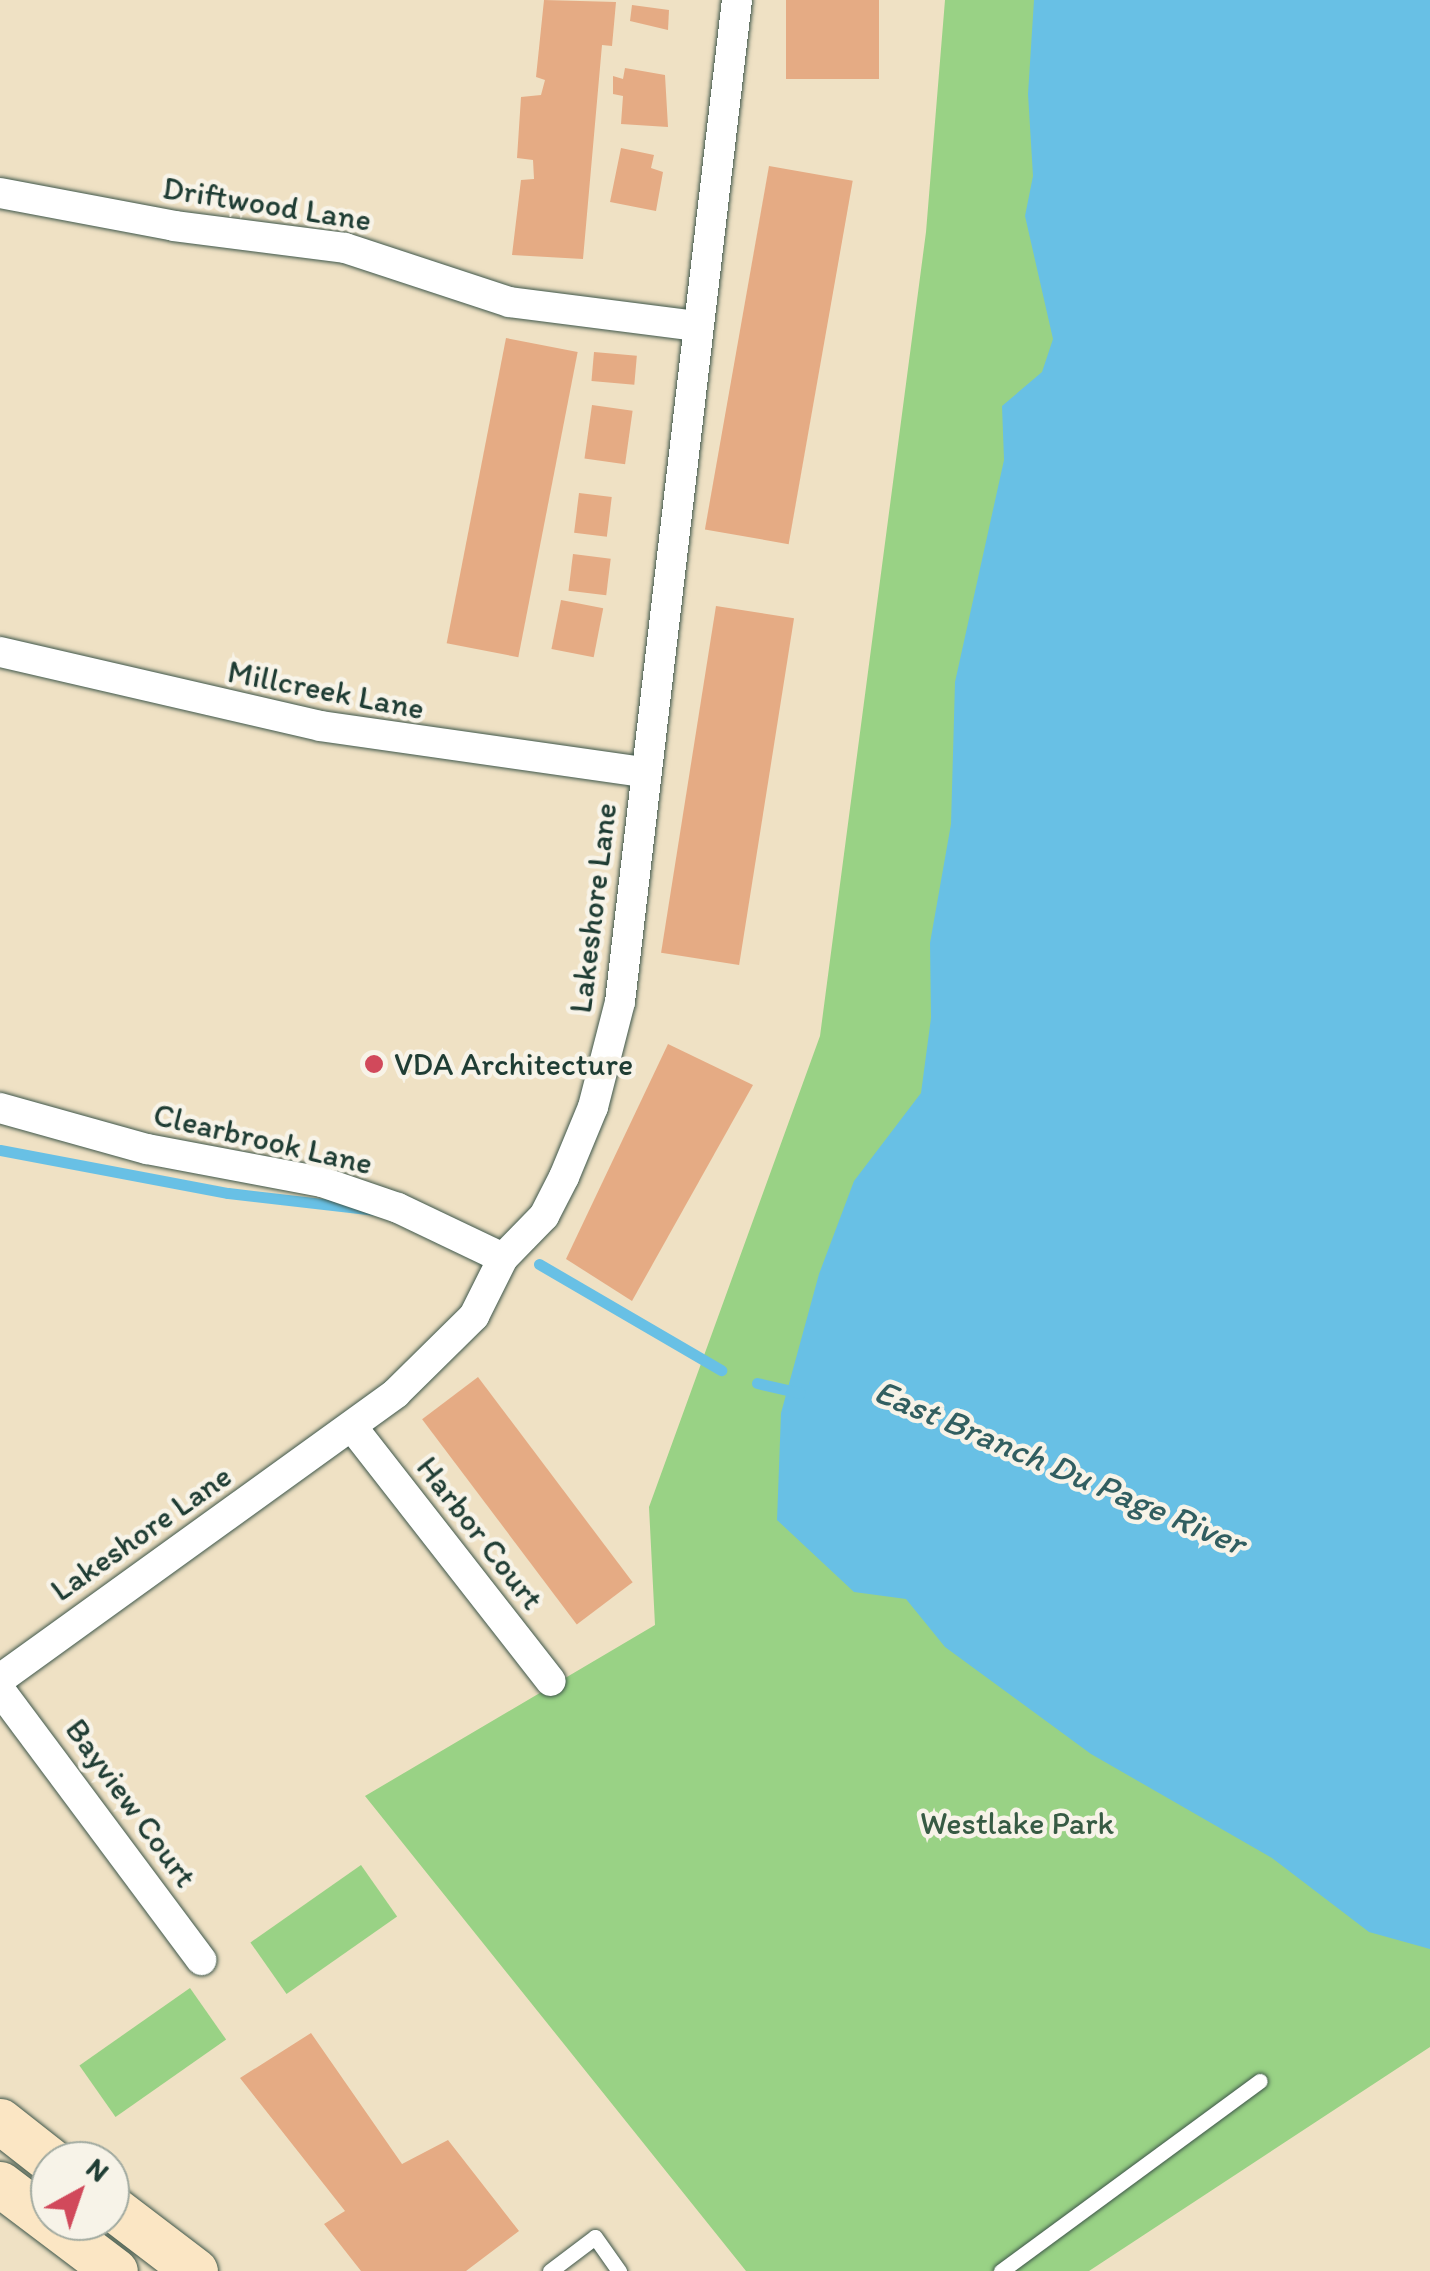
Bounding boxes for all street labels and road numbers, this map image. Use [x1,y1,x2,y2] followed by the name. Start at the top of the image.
[160,169,374,239] street label: Driftwood Lane
[224,652,428,728] street label: Millcreek Lane
[561,800,625,1016] street label: Lakeshore Lane
[149,1095,377,1183] street label: Clearbrook Lane
[408,1449,552,1617] street label: Harbor Court
[43,1456,239,1610] street label: Lakeshore Lane
[57,1711,205,1895] street label: Bayview Court

